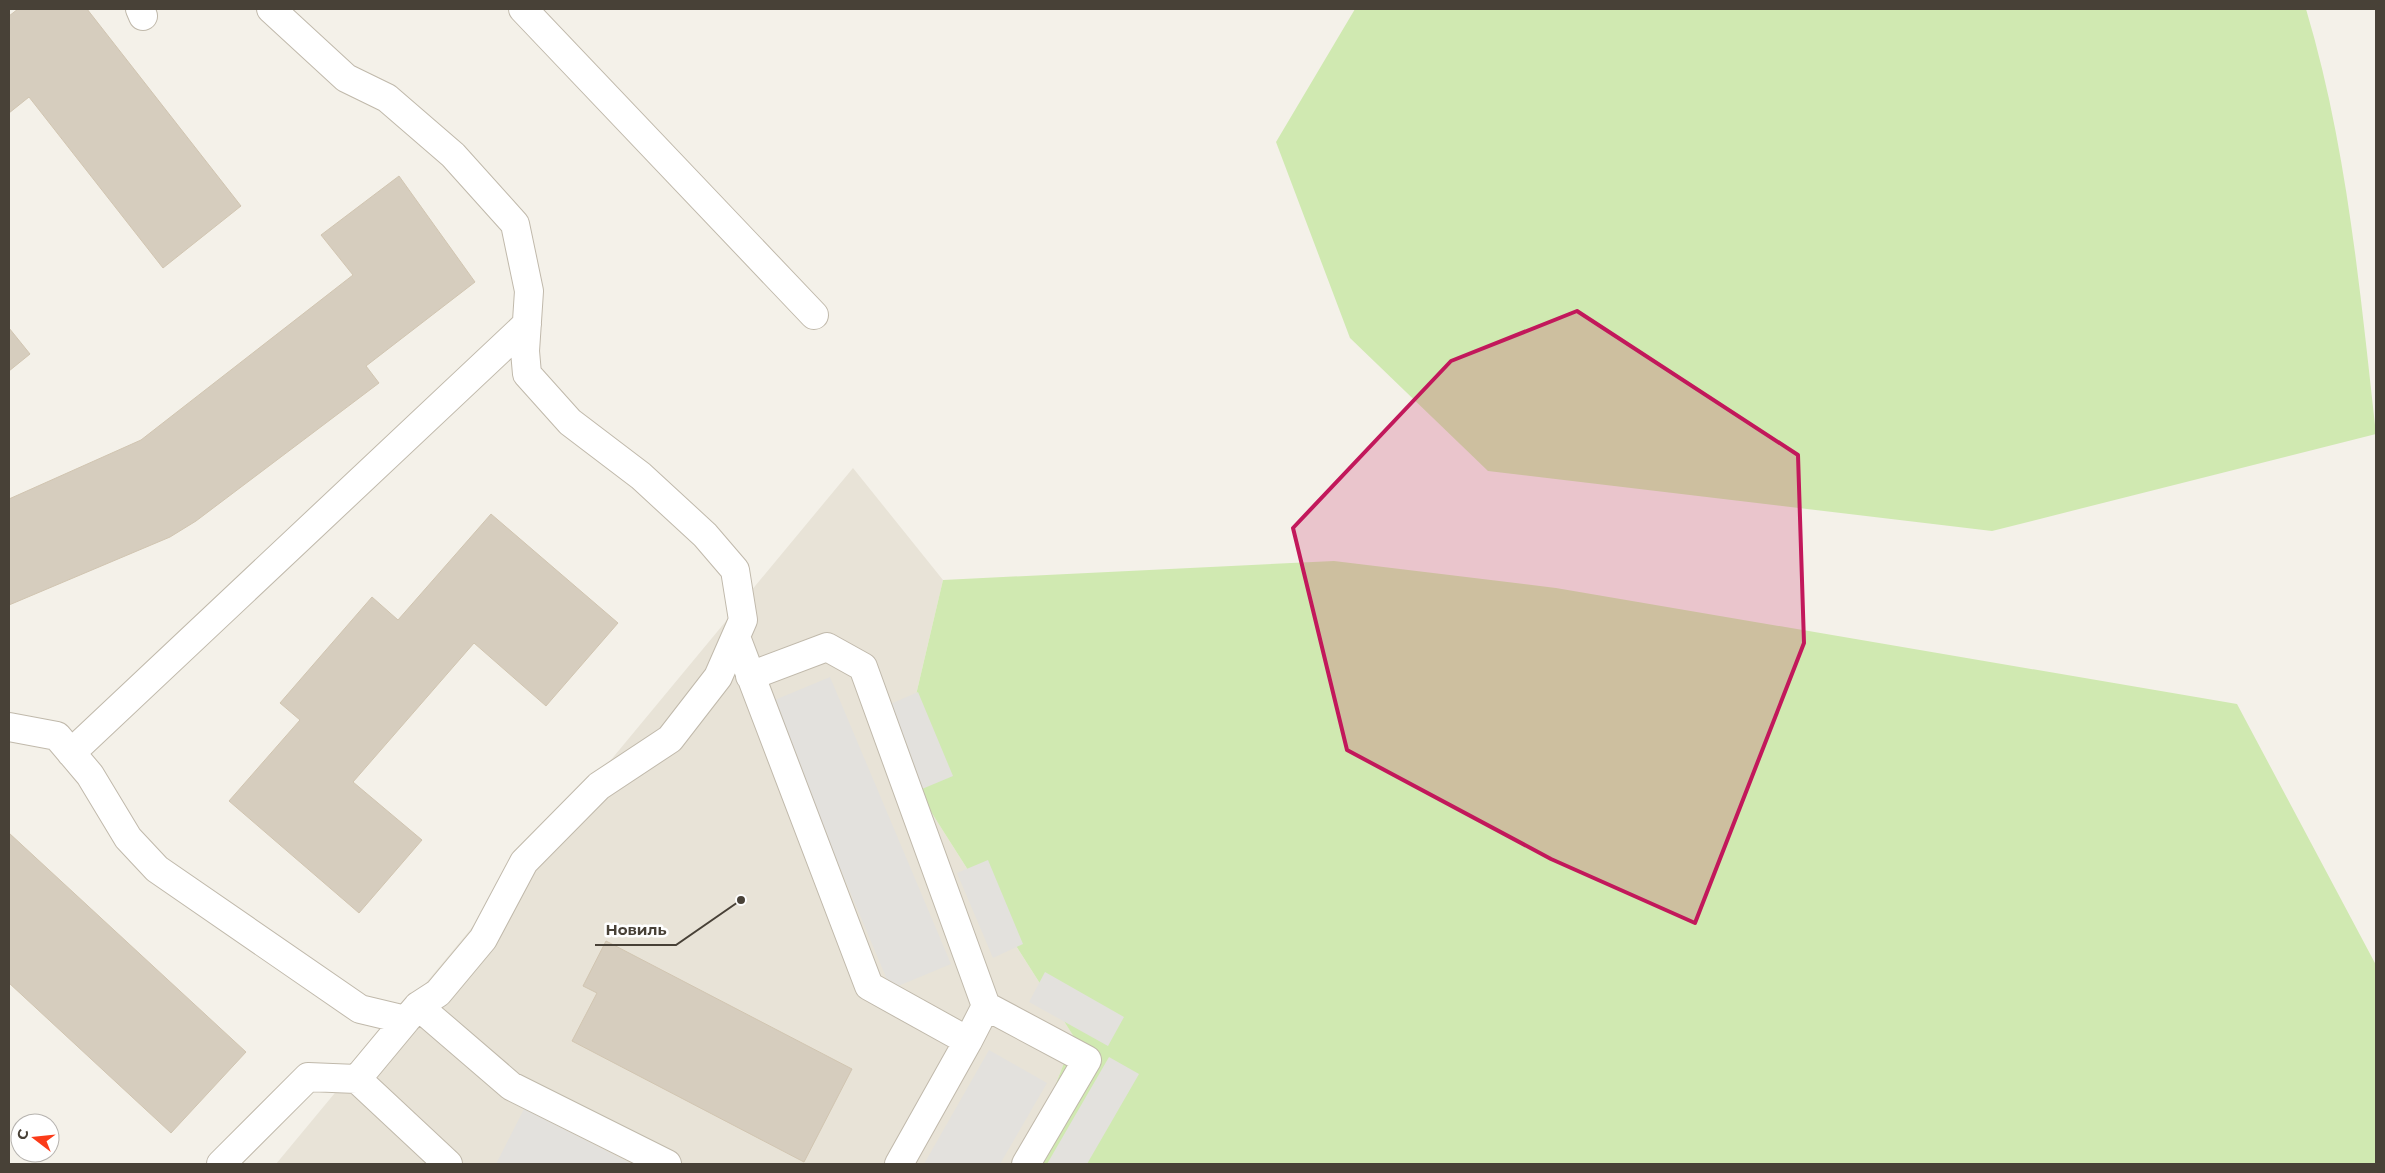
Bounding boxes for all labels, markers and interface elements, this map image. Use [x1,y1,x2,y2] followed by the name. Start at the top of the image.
[595,915,676,945] callout: Новиль
[605,920,667,939] text: Новиль
[10,1113,60,1163] north arrow
[12,1127,33,1142] text: С

